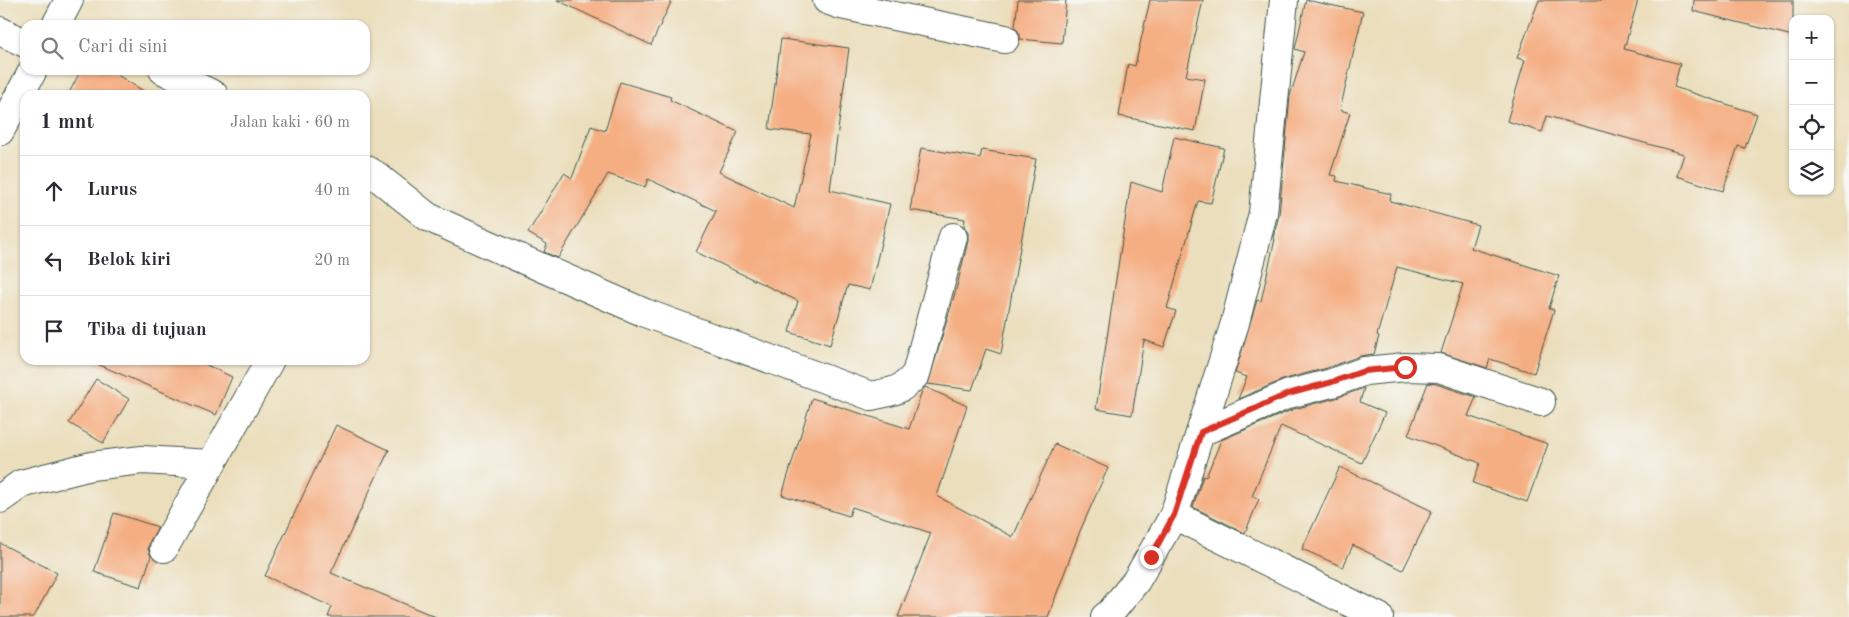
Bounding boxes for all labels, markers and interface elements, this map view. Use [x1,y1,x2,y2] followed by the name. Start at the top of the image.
[1789,15,1834,195] map controls
[1789,15,1834,60] button: +
[20,20,370,75] search box
[38,34,66,62] icon: search
[78,38,168,57] text: Cari di sini
[1789,60,1834,105] button: −
[1789,105,1834,150] button: locate
[40,112,94,133] text: 1 mnt
[230,115,350,131] text: Jalan kaki · 60 m
[1789,150,1834,195] button: layers
[40,177,68,205] icon: ahead
[87,181,137,200] text: Lurus
[314,183,350,199] text: 40 m
[40,247,68,275] icon: left
[87,251,171,270] text: Belok kiri
[314,253,350,269] text: 20 m
[40,317,68,345] icon: arrive
[87,321,207,340] text: Tiba di tujuan
[1394,356,1417,379] route start
[1140,546,1163,569] route end

